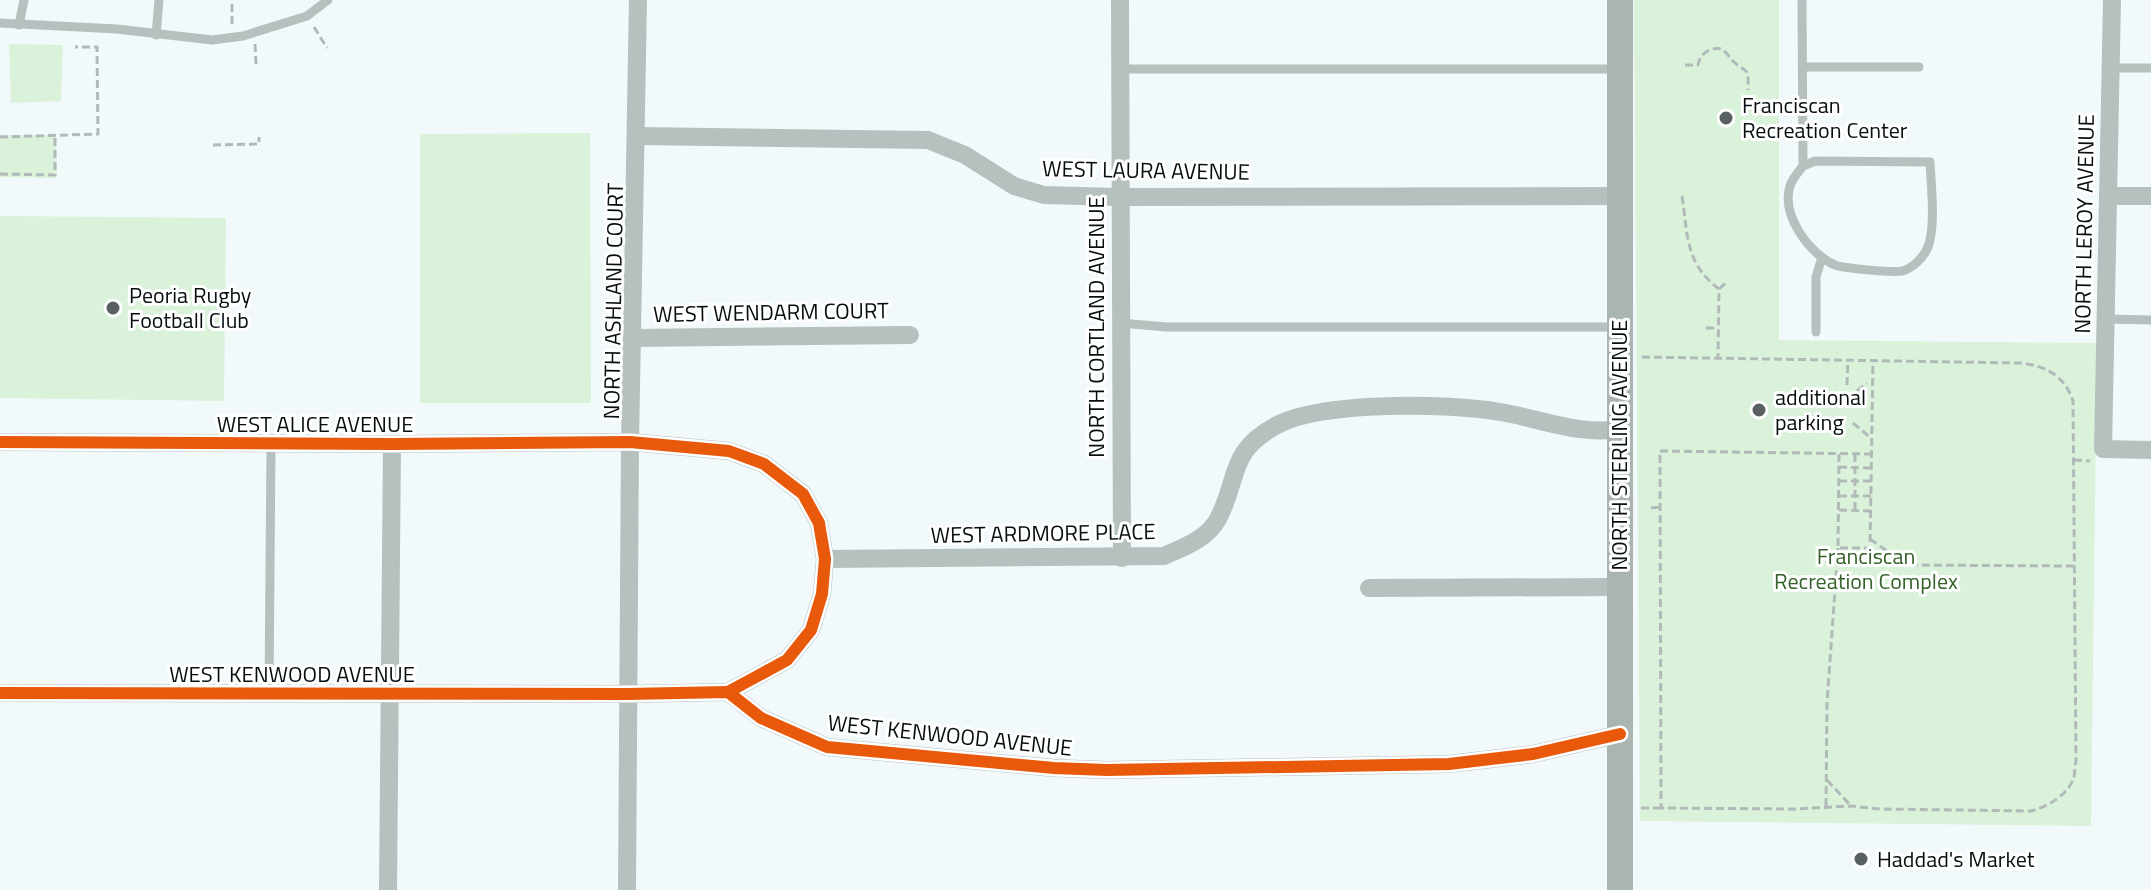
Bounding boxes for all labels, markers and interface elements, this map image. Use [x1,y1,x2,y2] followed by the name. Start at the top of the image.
[1742,88,1908,147] place label: Franciscan Recreation Center
[1717,109,1735,127] marker: Franciscan Recreation Center
[2065,114,2103,334] street label: NORTH LEROY AVENUE
[1042,151,1250,189] street label: WEST LAURA AVENUE
[594,182,632,420] street label: NORTH ASHLAND COURT
[1079,196,1113,458] street label: NORTH CORTLAND AVENUE
[129,278,252,337] place label: Peoria Rugby Football Club
[653,293,890,331] street label: WEST WENDARM COURT
[104,299,122,317] marker: Peoria Rugby Football Club
[1602,319,1636,571] street label: NORTH STERLING AVENUE
[1775,380,1866,439] place label: additional parking
[1750,401,1768,419] marker: additional parking
[217,407,413,441] street label: WEST ALICE AVENUE
[930,514,1156,552] street label: WEST ARDMORE PLACE
[1774,539,1958,598] park label: Franciscan Recreation Complex
[169,657,415,691] street label: WEST KENWOOD AVENUE
[826,705,1074,765] street label: WEST KENWOOD AVENUE
[1877,842,2035,876] place label: Haddad's Market
[1852,850,1870,868] marker: Haddad's Market

